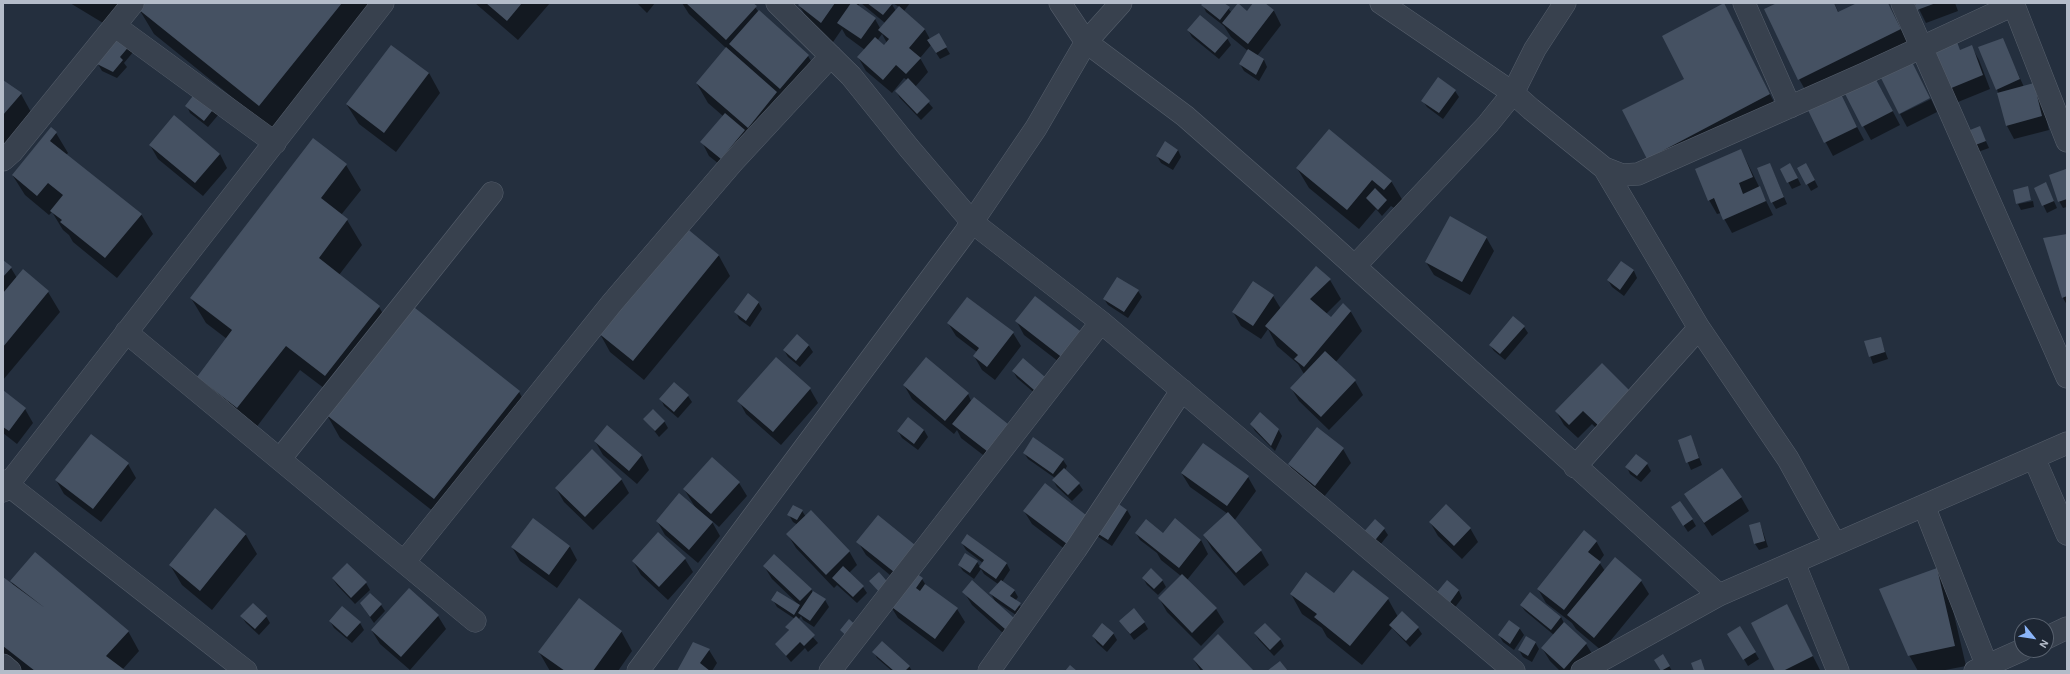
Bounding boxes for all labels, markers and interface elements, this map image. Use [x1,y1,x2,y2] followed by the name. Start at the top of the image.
[2014,618,2054,658] north arrow
[2037,638,2051,650] text: N

